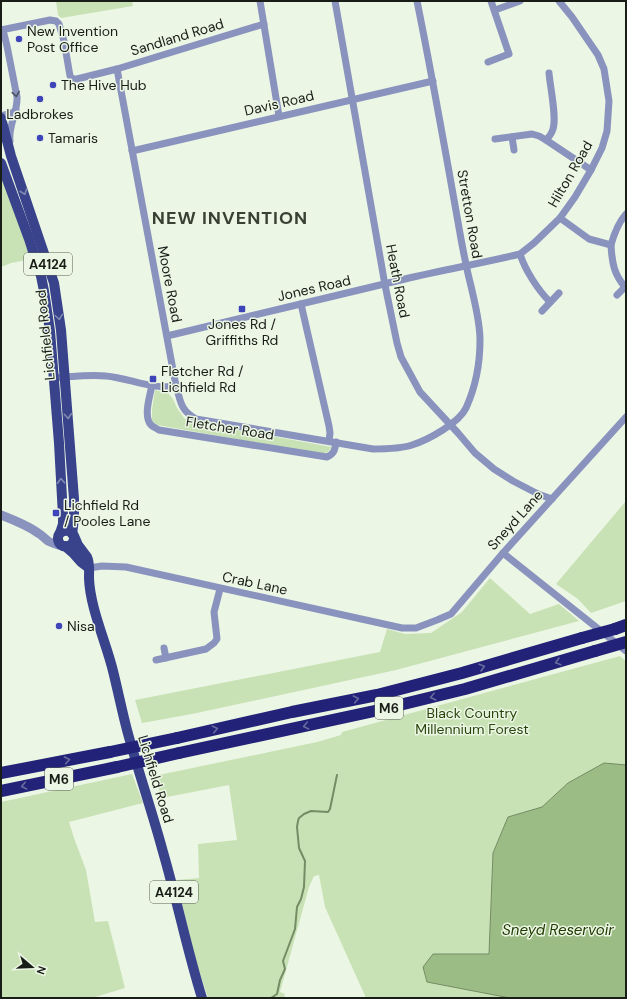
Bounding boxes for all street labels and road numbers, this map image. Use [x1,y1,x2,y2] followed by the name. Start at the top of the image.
[128,14,226,60] street label: Sandland Road
[242,86,316,120] street label: Davis Road
[544,137,596,211] street label: Hilton Road
[453,168,487,260] street label: Stretton Road
[382,243,414,319] street label: Heath Road
[154,244,186,324] street label: Moore Road
[24,253,72,275] road number: A4124
[276,271,352,305] street label: Jones Road
[31,289,59,381] street label: Lichfield Road
[185,412,275,444] street label: Fletcher Road
[483,486,547,554] street label: Sneyd Lane
[221,567,289,599] street label: Crab Lane
[375,697,403,719] road number: M6
[134,733,178,825] street label: Lichfield Road
[45,768,73,790] road number: M6
[150,881,198,903] road number: A4124

